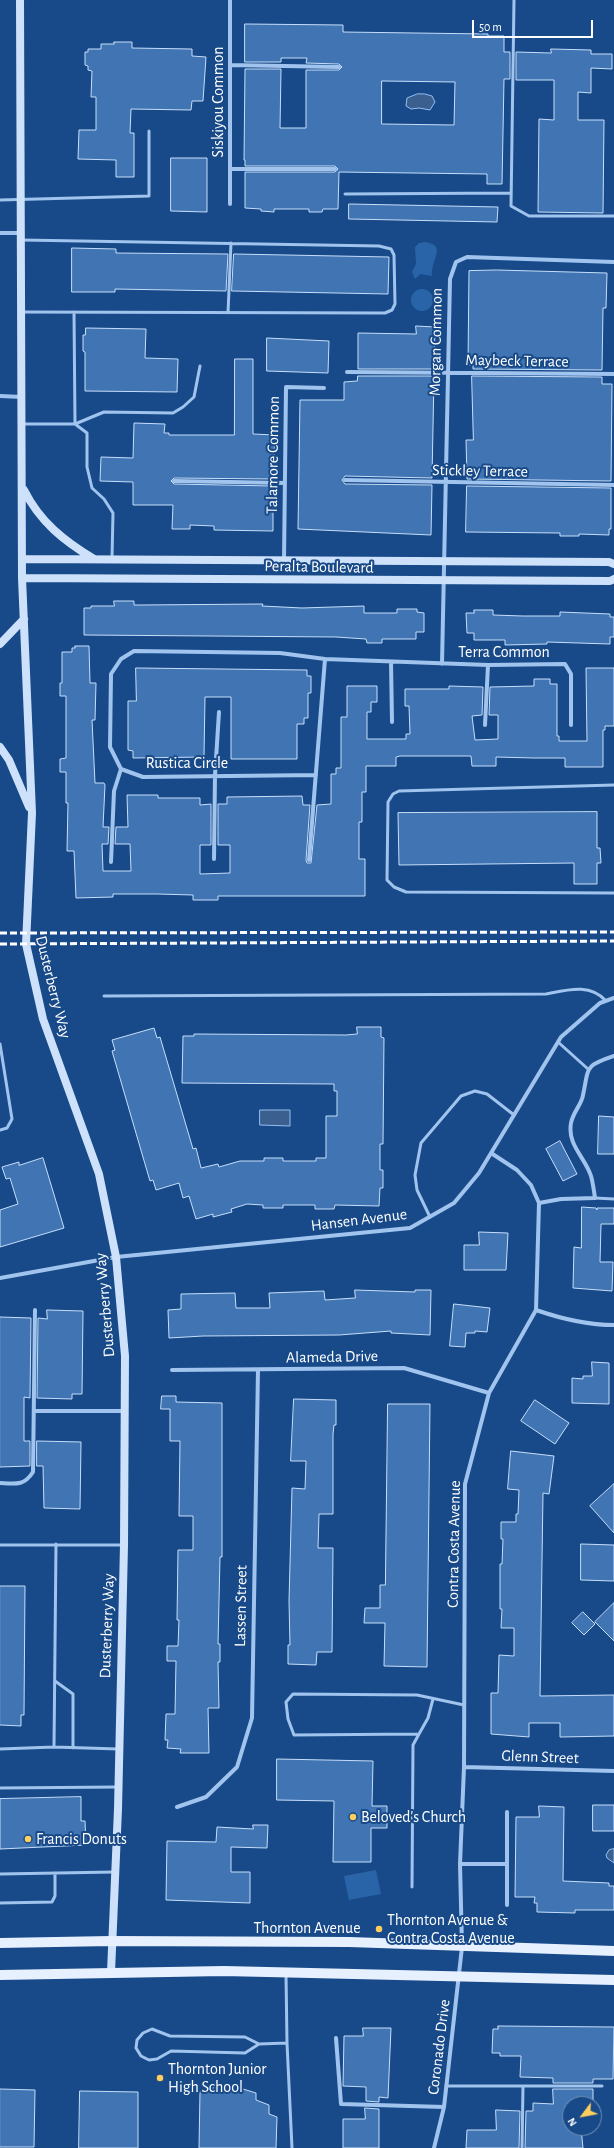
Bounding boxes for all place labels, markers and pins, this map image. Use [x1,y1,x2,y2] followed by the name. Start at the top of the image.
[361,1807,466,1827] place label: Beloved's Church
[348,1812,358,1822] marker: Beloved's Church
[36,1829,127,1849] place label: Francis Donuts
[23,1834,33,1844] marker: Francis Donuts
[387,1910,515,1948] place label: Thornton Avenue & Contra Costa Avenue
[374,1924,384,1934] marker: Thornton Avenue & Contra Costa Avenue
[168,2059,266,2097] place label: Thornton Junior High School
[155,2073,165,2083] marker: Thornton Junior High School

